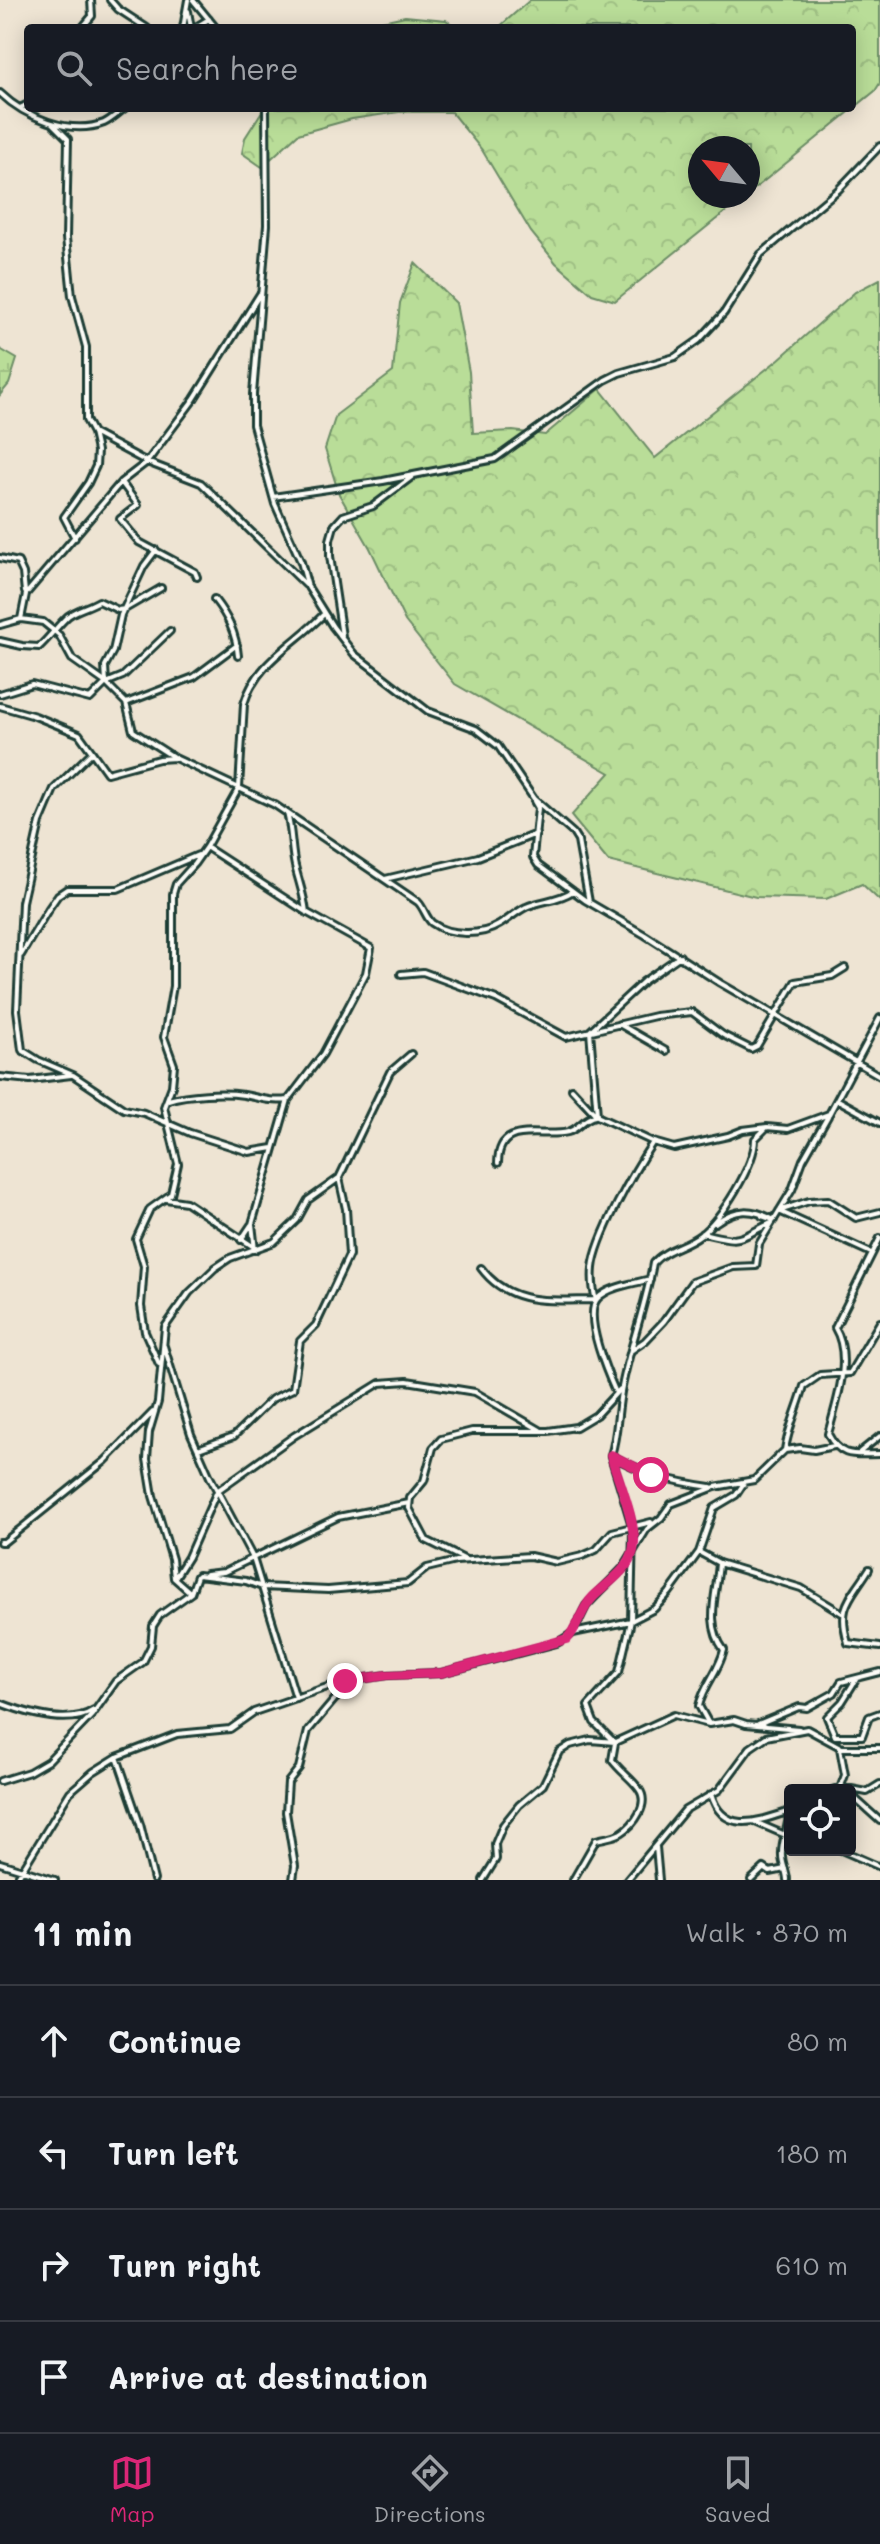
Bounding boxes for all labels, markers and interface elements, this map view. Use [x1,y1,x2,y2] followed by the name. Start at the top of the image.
[24,24,856,112] search box
[52,46,96,90] icon: search
[116,48,299,88] text: Search here
[688,136,760,208] north arrow
[633,1457,669,1493] route start
[327,1663,363,1699] route end
[784,1784,856,1856] map controls
[784,1784,856,1856] button: locate
[32,1910,132,1955] text: 11 min
[685,1915,848,1949] text: Walk · 870 m
[32,2019,76,2063] icon: ahead
[108,2021,241,2061] text: Continue
[787,2024,848,2058] text: 80 m
[32,2131,76,2175] icon: left
[108,2133,239,2173] text: Turn left
[776,2136,848,2170] text: 180 m
[32,2243,76,2287] icon: right
[108,2245,261,2285] text: Turn right
[776,2248,848,2282] text: 610 m
[32,2355,76,2399] icon: arrive
[108,2357,428,2397] text: Arrive at destination
[110,2451,155,2528] tab: Map
[374,2451,486,2528] tab: Directions
[705,2451,770,2528] tab: Saved

